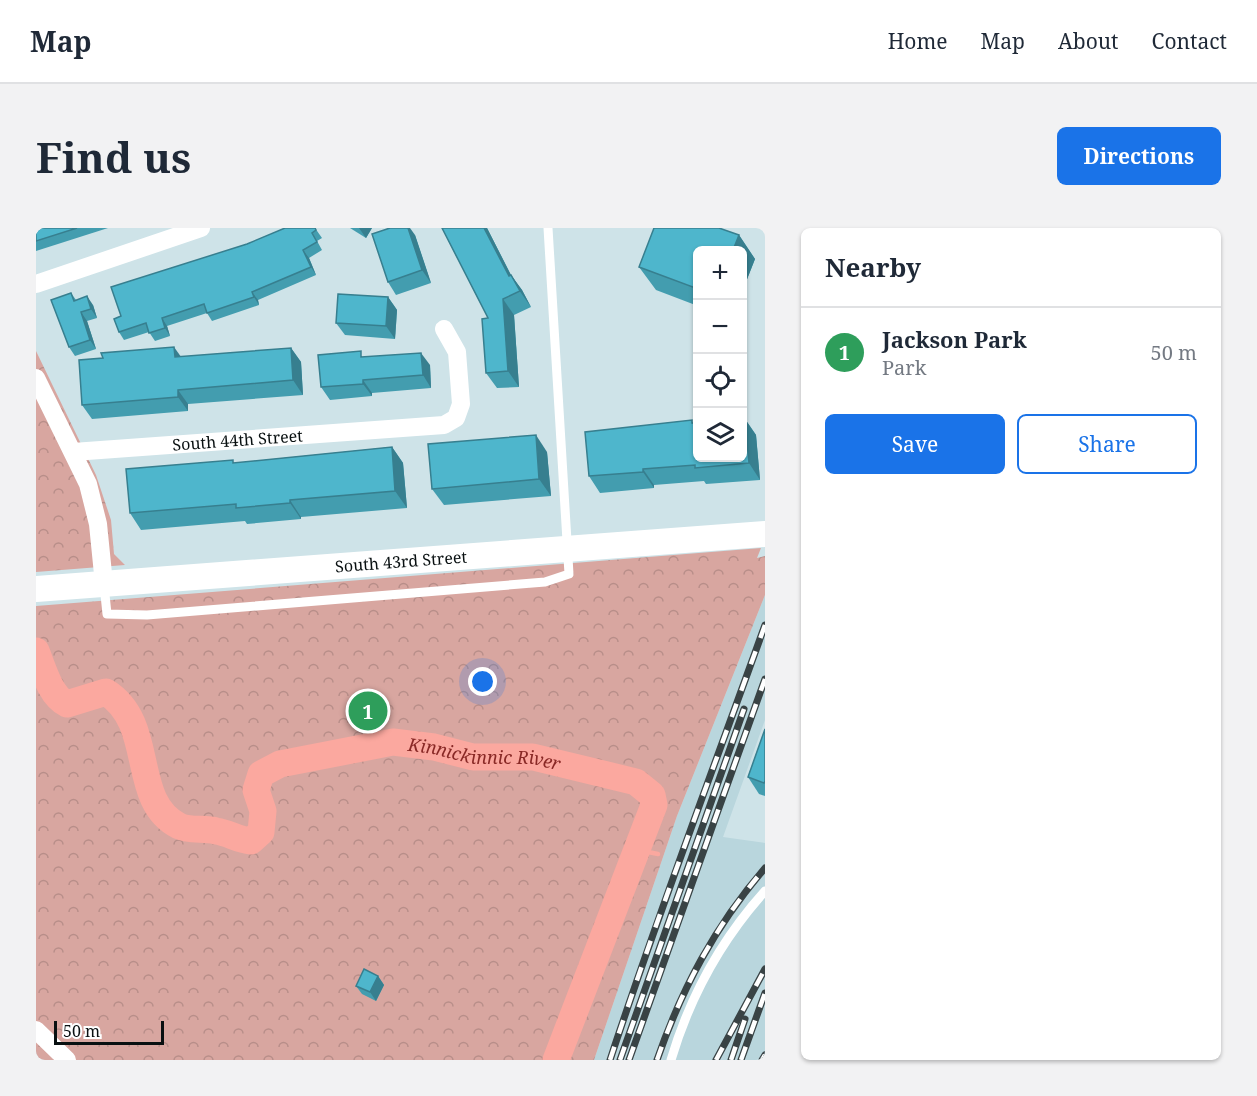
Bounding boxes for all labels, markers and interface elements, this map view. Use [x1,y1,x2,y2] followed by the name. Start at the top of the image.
[30,22,92,60] text: Map
[888,27,948,55] text: Home
[981,27,1025,55] text: Map
[1058,27,1119,55] text: About
[1152,27,1227,55] text: Contact
[1057,127,1221,185] button: Directions
[36,128,191,185] text: Find us
[693,246,747,462] map controls
[693,246,747,300] button: +
[825,249,921,285] text: Nearby
[693,300,747,354] button: −
[882,324,1027,354] text: Jackson Park
[839,339,850,366] text: 1
[1151,339,1197,366] text: 50 m
[693,354,747,408] button: locate
[882,354,926,381] text: Park
[693,408,747,462] button: layers
[825,414,1005,474] button: Save
[1017,414,1197,474] button: Share
[172,424,304,456] street label: South 44th Street
[334,545,468,577] street label: South 43rd Street
[468,667,497,696] your location
[348,688,388,734] pin: 1
[406,732,564,775] water label: Kinnickinnic River
[54,1018,164,1046] scale bar
[63,1020,100,1042] text: 50 m

